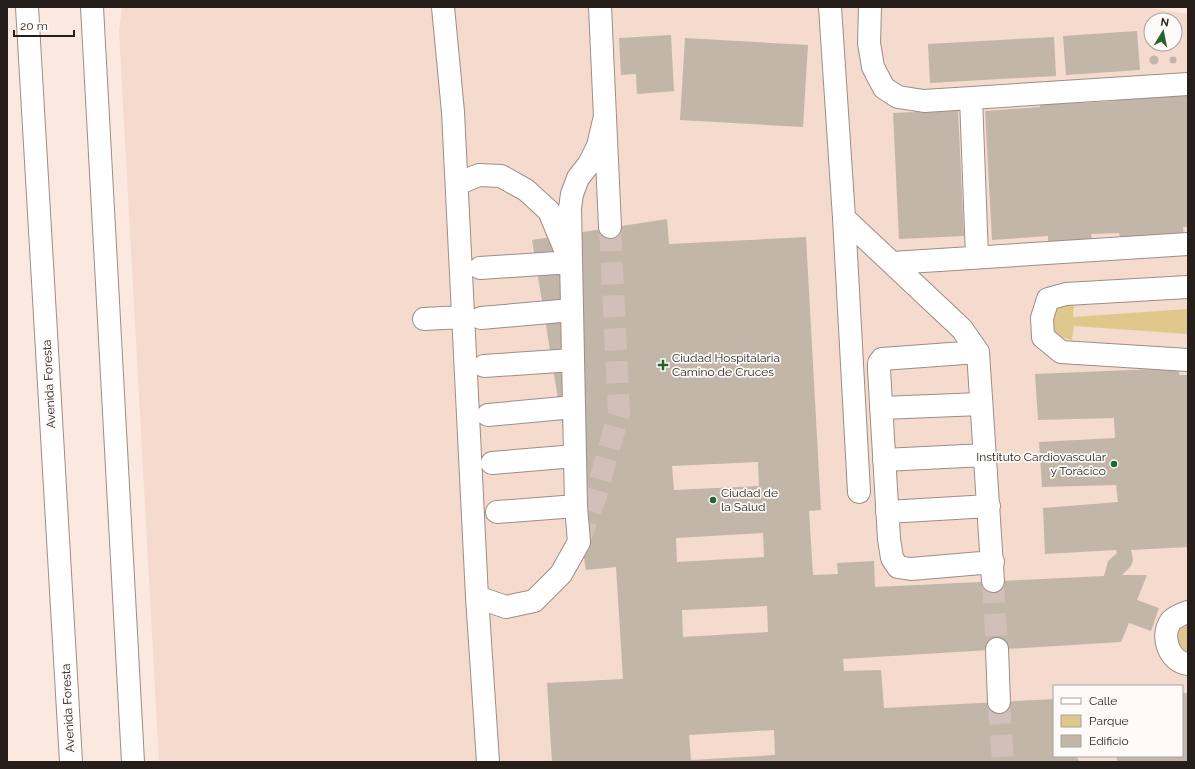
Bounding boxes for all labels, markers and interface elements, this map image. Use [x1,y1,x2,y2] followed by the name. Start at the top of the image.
[14,12,74,38] scale bar
[1143,12,1183,52] north arrow
[1159,16,1170,30] text: N
[20,19,48,33] text: 20 m
[40,339,58,429] street label: Avenida Foresta
[672,351,780,379] place label: Ciudad Hospitalaria Camino de Cruces
[657,359,669,371] marker: Ciudad Hospitalaria Camino de Cruces
[976,450,1107,478] place label: Instituto Cardiovascular y Torácico
[1109,459,1119,469] marker: Instituto Cardiovascular y Torácico
[721,486,778,514] place label: Ciudad de la Salud
[708,495,718,505] marker: Ciudad de la Salud
[59,663,77,753] street label: Avenida Foresta
[1053,685,1183,757] legend
[1089,694,1117,708] text: Calle
[1089,714,1129,728] text: Parque
[1089,734,1129,748] text: Edificio

